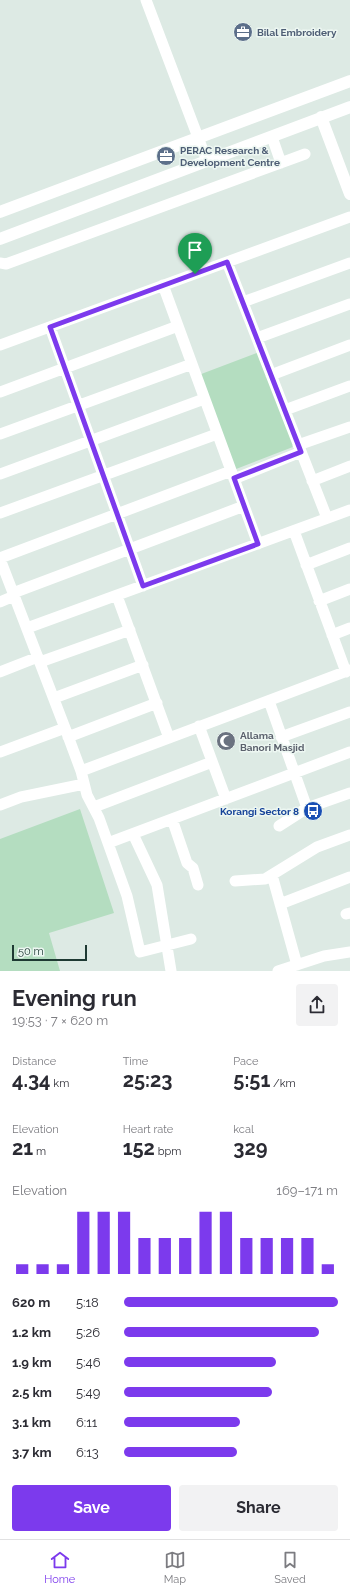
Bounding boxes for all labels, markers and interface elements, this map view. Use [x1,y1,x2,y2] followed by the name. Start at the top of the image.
[232,21,254,43] office icon: Bilal Embroidery
[257,27,337,38] place label: Bilal Embroidery
[155,145,177,167] office icon: PERAC Research & Development Centre
[180,145,280,168] place label: PERAC Research & Development Centre
[178,233,212,274] pin
[184,239,206,261] icon: arrive
[215,730,237,752] mosque icon: Allama Banori Masjid
[240,730,305,753] place label: Allama Banori Masjid
[302,800,324,822] bus stop icon: Korangi Sector 8
[220,806,299,817] place label: Korangi Sector 8
[12,943,87,962] scale bar
[18,945,44,958] text: 50 m
[296,984,338,1026] button: share
[12,985,137,1011] text: Evening run
[12,1013,108,1028] text: 19:53 · 7 × 620 m
[12,1055,56,1068] text: Distance
[123,1055,148,1068] text: Time
[233,1055,259,1068] text: Pace
[12,1068,51,1092] text: 4.34
[123,1068,172,1092] text: 25:23
[233,1068,270,1092] text: 5:51
[51,1077,69,1090] text: km
[270,1077,296,1090] text: /km
[12,1123,59,1136] text: Elevation
[123,1123,173,1136] text: Heart rate
[233,1123,254,1136] text: kcal
[12,1136,33,1160] text: 21
[123,1136,155,1160] text: 152
[233,1136,268,1160] text: 329
[33,1145,46,1158] text: m
[155,1145,181,1158] text: bpm
[12,1183,67,1198] text: Elevation
[276,1183,338,1198] text: 169–171 m
[12,1295,50,1310] text: 620 m
[76,1295,99,1310] text: 5:18
[12,1325,51,1340] text: 1.2 km
[76,1325,100,1340] text: 5:26
[12,1355,51,1370] text: 1.9 km
[76,1355,100,1370] text: 5:46
[12,1385,52,1400] text: 2.5 km
[76,1385,100,1400] text: 5:49
[12,1415,51,1430] text: 3.1 km
[76,1415,97,1430] text: 6:11
[12,1445,52,1460] text: 3.7 km
[76,1445,99,1460] text: 6:13
[12,1485,171,1531] button: Save
[179,1485,338,1531] button: Share
[44,1549,75,1586] tab: Home
[164,1549,186,1586] tab: Map
[274,1549,306,1586] tab: Saved

